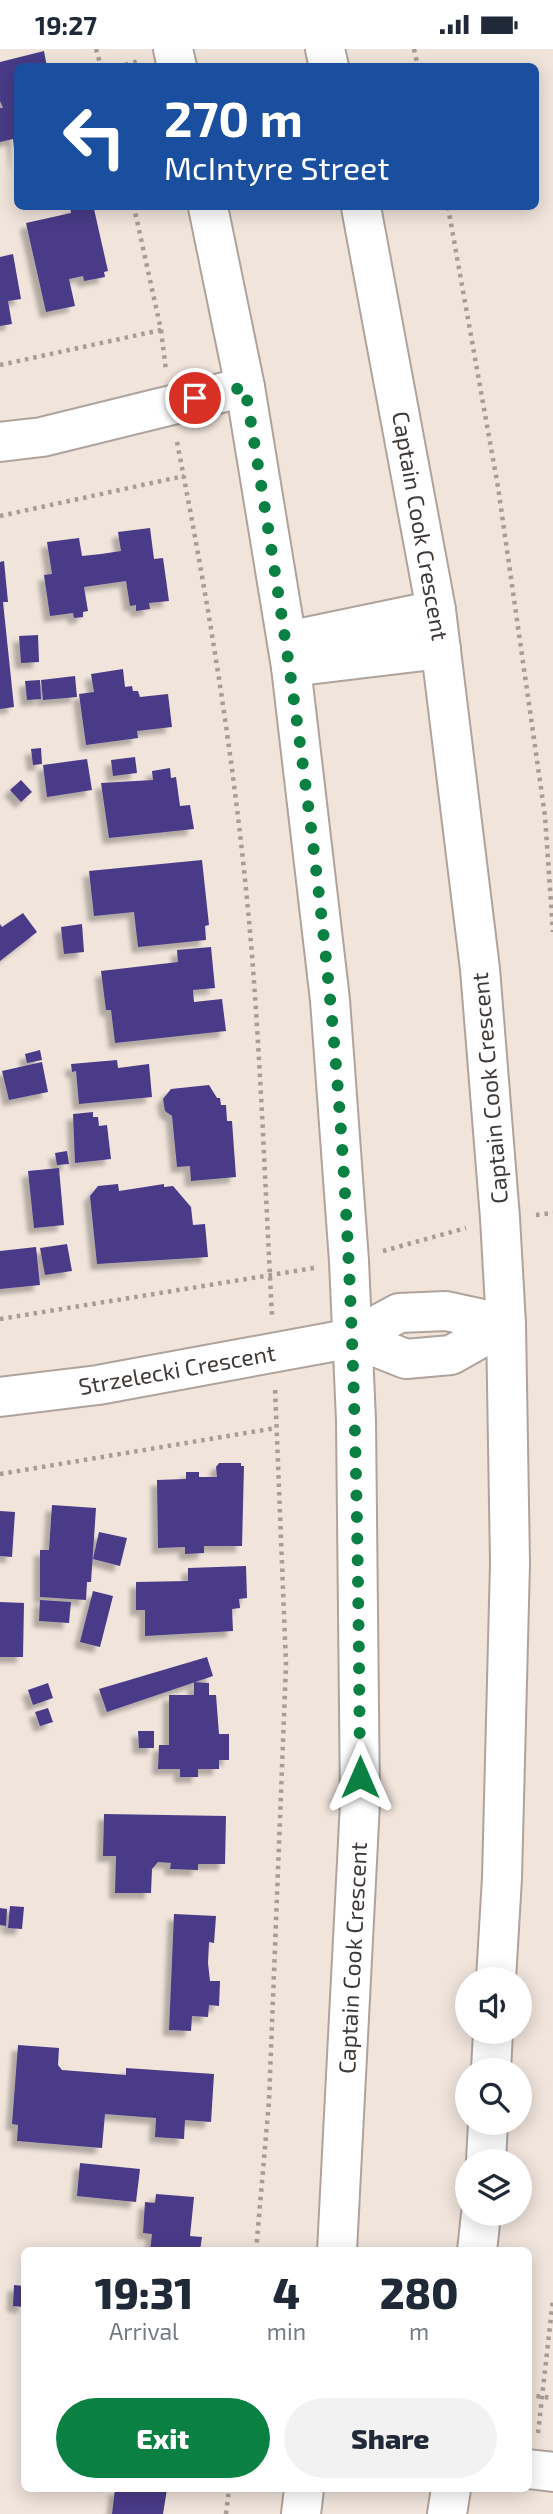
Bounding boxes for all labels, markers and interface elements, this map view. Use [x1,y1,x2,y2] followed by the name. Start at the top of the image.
[35,9,97,40] text: 19:27
[164,88,303,147] text: 270 m
[49,91,140,182] icon: left
[164,148,389,186] text: McIntyre Street
[165,368,225,428] pin
[176,379,214,417] icon: arrive
[387,409,455,643] street label: Captain Cook Crescent
[465,971,513,1205] street label: Captain Cook Crescent
[76,1338,278,1400] street label: Strzelecki Crescent
[323,1740,397,1814] position arrow
[332,1841,372,2075] street label: Captain Cook Crescent
[455,1967,532,2226] map controls
[455,1967,532,2044] button: sound
[455,2058,532,2135] button: search
[455,2149,532,2226] button: layers
[95,2267,193,2317] text: 19:31
[273,2267,300,2317] text: 4
[380,2267,458,2317] text: 280
[109,2317,179,2345] text: Arrival
[267,2317,306,2345] text: min
[409,2317,429,2345] text: m
[56,2398,270,2478] button: Exit
[284,2398,497,2478] button: Share

